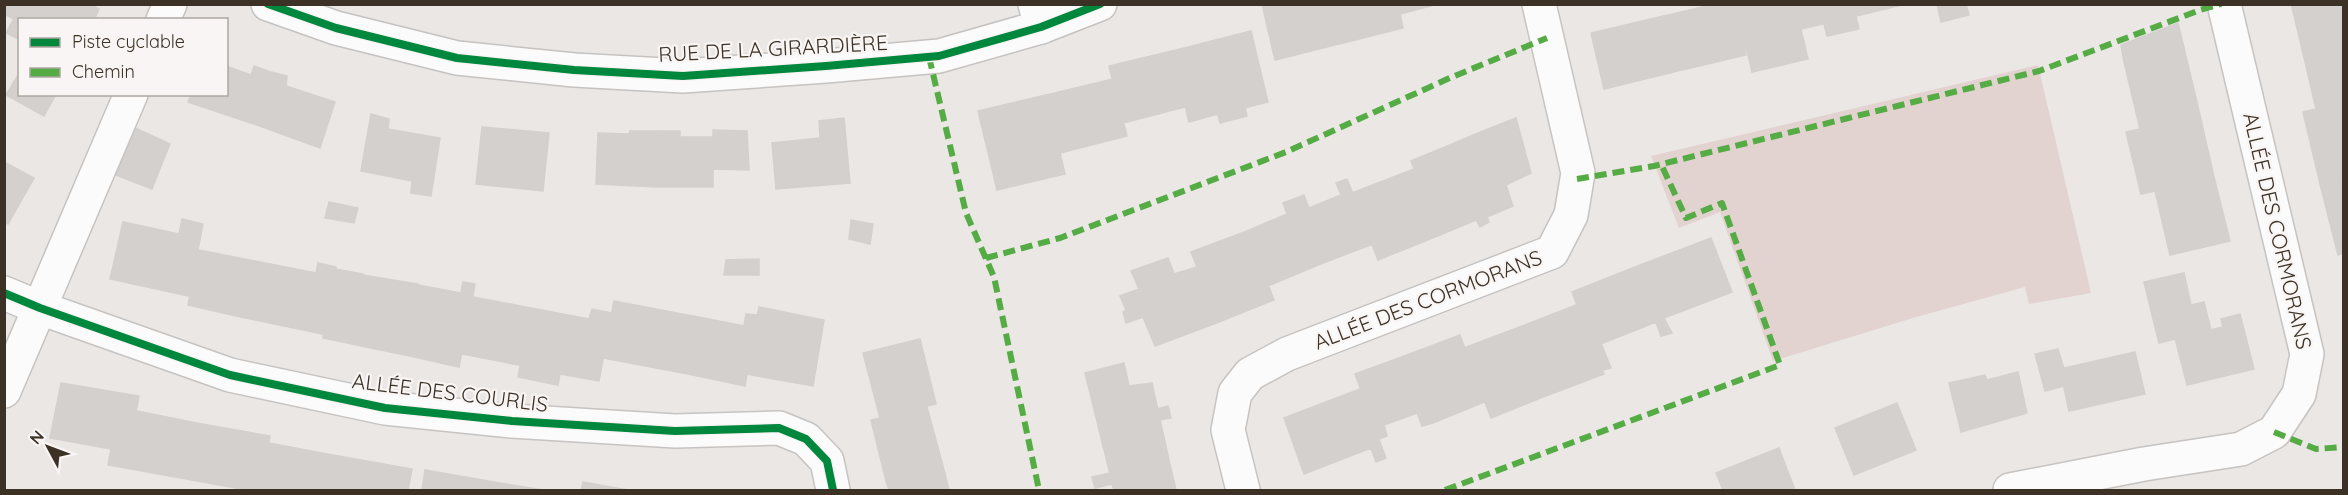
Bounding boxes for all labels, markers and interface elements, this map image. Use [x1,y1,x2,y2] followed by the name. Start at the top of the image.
[18,18,228,96] legend
[658,29,888,67] street label: RUE DE LA GIRARDIÈRE
[72,30,185,53] text: Piste cyclable
[72,60,135,83] text: Chemin
[2238,110,2318,352] street label: ALLÉE DES CORMORANS
[1310,244,1545,355] street label: ALLÉE DES CORMORANS
[351,367,550,417] street label: ALLÉE DES COURLIS
[18,417,78,477] north arrow
[25,426,48,448] text: N

